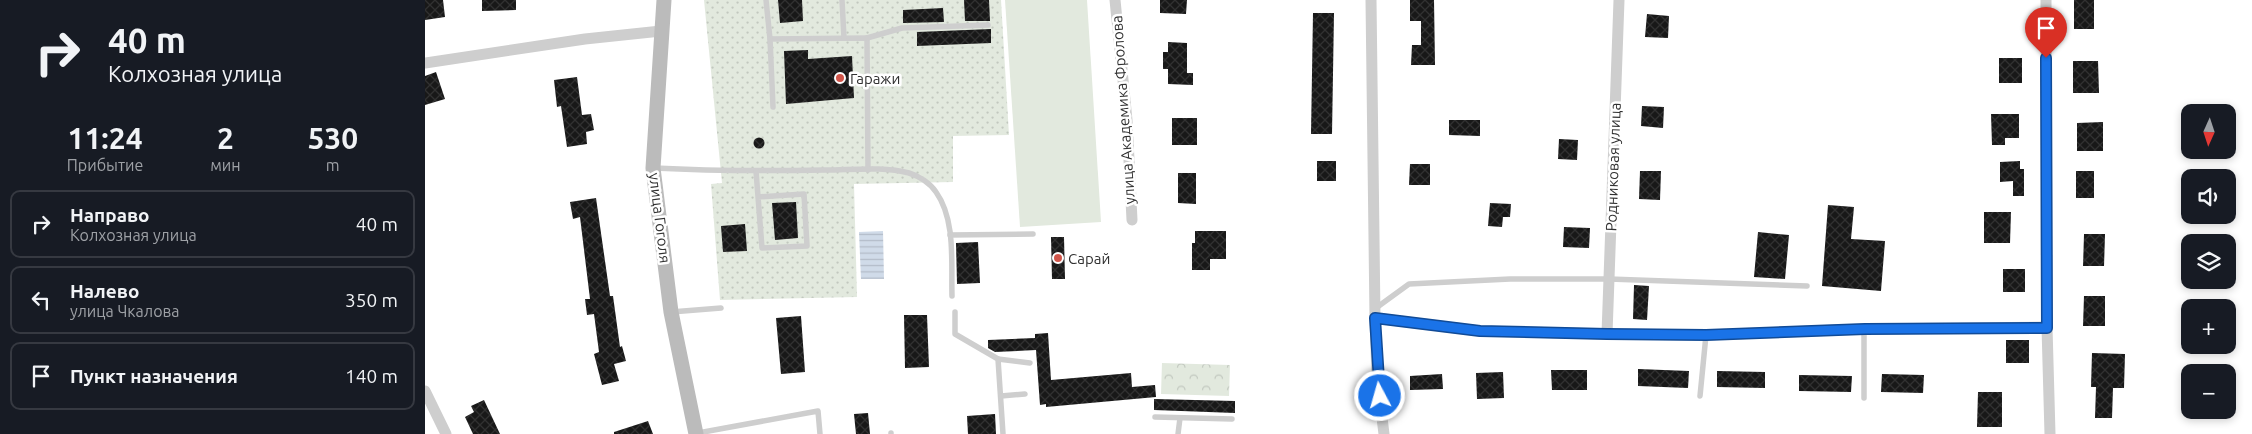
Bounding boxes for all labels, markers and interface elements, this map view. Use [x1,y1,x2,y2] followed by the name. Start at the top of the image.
[2025,7,2067,58] pin
[2032,14,2060,42] icon: arrive
[1108,15,1138,205] street label: улица Академика Фролова
[25,20,90,85] icon: right
[108,20,186,60] text: 40 m
[108,61,282,86] text: Колхозная улица
[850,70,900,87] place label: Гаражи
[834,72,846,84] marker: Гаражи
[1602,102,1624,232] street label: Родниковая улица
[2181,104,2236,159] north arrow
[2181,104,2236,419] map controls
[68,121,143,155] text: 11:24
[217,121,234,155] text: 2
[307,121,358,155] text: 530
[67,156,143,174] text: Прибытие
[210,156,241,174] text: мин
[326,156,340,174] text: m
[2181,169,2236,224] button: sound
[646,172,674,264] street label: улица Гоголя
[70,204,150,226] text: Направо
[27,210,55,238] icon: right
[356,213,398,235] text: 40 m
[70,226,197,244] text: Колхозная улица
[2181,234,2236,289] button: layers
[1068,250,1110,267] place label: Сарай
[1052,252,1064,264] marker: Сарай
[70,280,139,302] text: Налево
[27,286,55,314] icon: left
[345,289,398,311] text: 350 m
[2181,299,2236,354] button: +
[70,302,180,320] text: улица Чкалова
[27,362,55,390] icon: arrive
[2181,364,2236,419] button: −
[70,365,238,387] text: Пункт назначения
[345,365,398,387] text: 140 m
[1353,369,1405,421] position arrow

